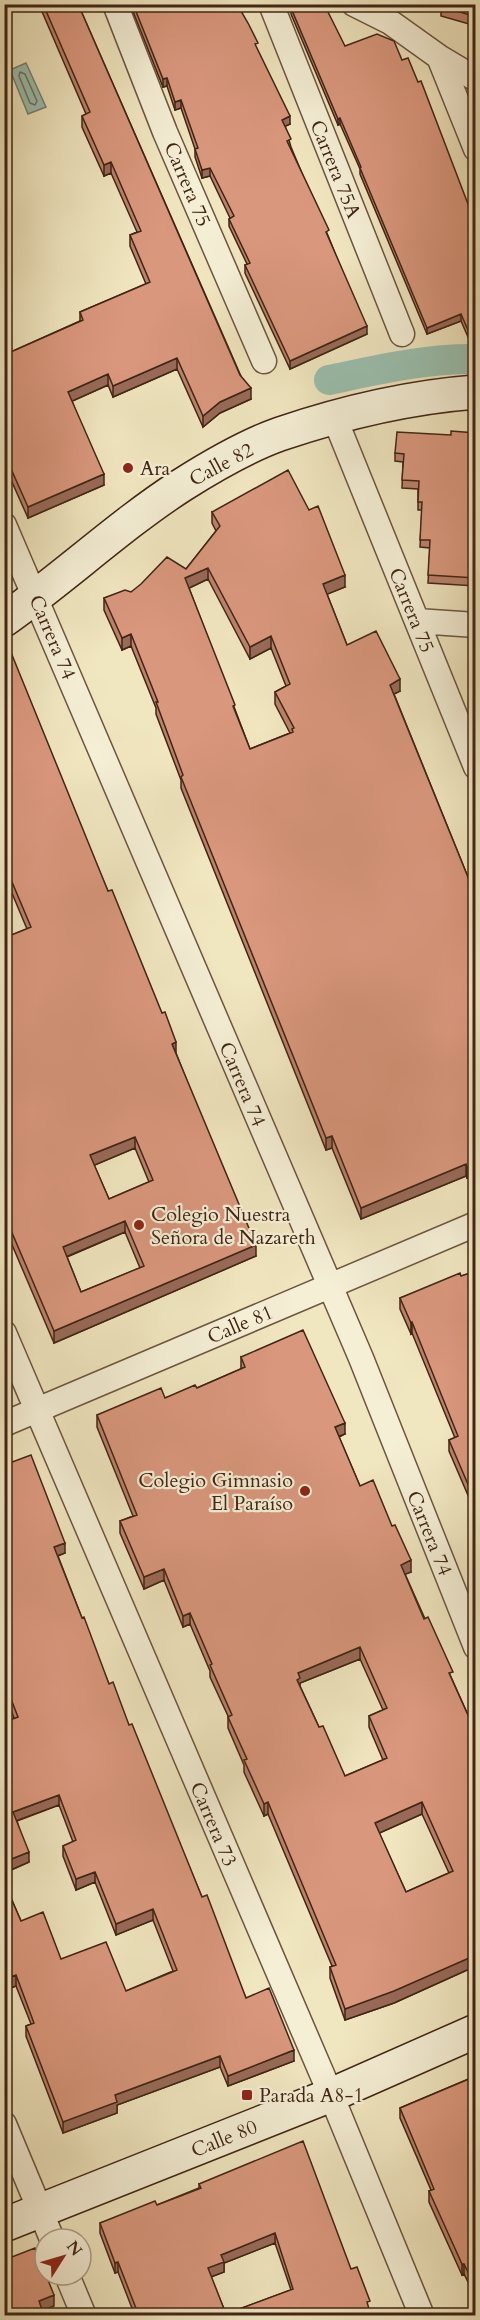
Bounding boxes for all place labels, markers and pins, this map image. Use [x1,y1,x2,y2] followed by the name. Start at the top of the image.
[140,455,171,482] place label: Ara
[121,461,135,475] marker: Ara
[151,1201,316,1251] place label: Colegio Nuestra Señora de Nazareth
[132,1218,146,1232] marker: Colegio Nuestra Señora de Nazareth
[138,1467,293,1517] place label: Colegio Gimnasio El Paraíso
[298,1484,312,1498] marker: Colegio Gimnasio El Paraíso
[259,2082,364,2109] place label: Parada A8-1
[240,2088,254,2102] marker: Parada A8-1

